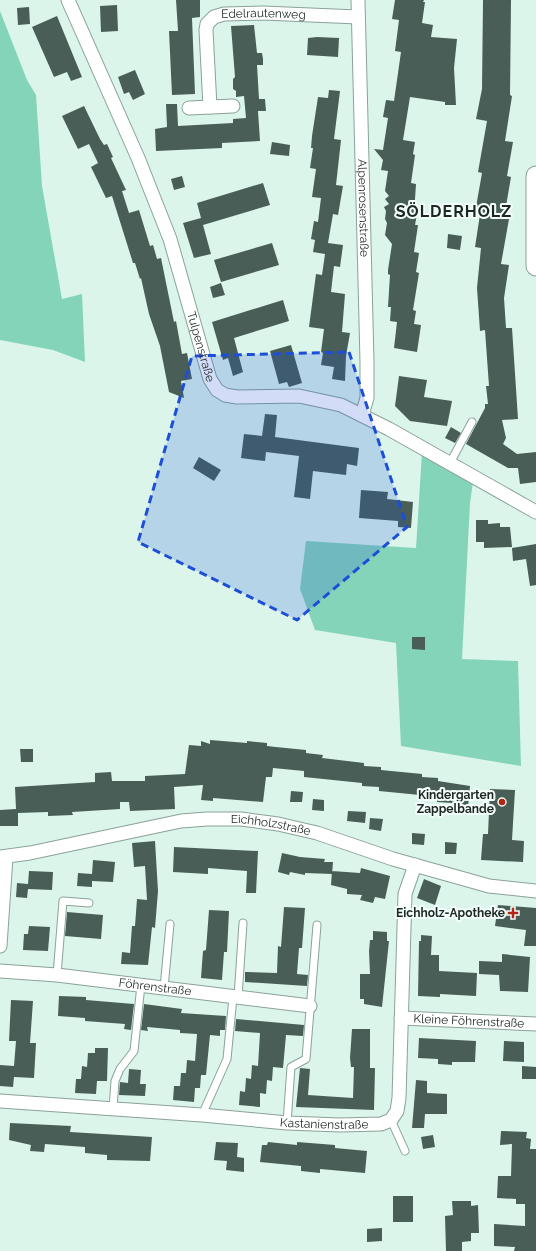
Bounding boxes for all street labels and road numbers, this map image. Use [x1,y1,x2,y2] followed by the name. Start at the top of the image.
[221,6,306,22] street label: Edelrautenweg
[355,159,371,257] street label: Alpenrosenstraße
[184,310,217,384] street label: Tulpenstraße
[231,812,312,838] street label: Eichholzstraße
[118,976,192,998] street label: Föhrenstraße
[413,1012,525,1030] street label: Kleine Föhrenstraße
[279,1115,369,1132] street label: Kastanienstraße

